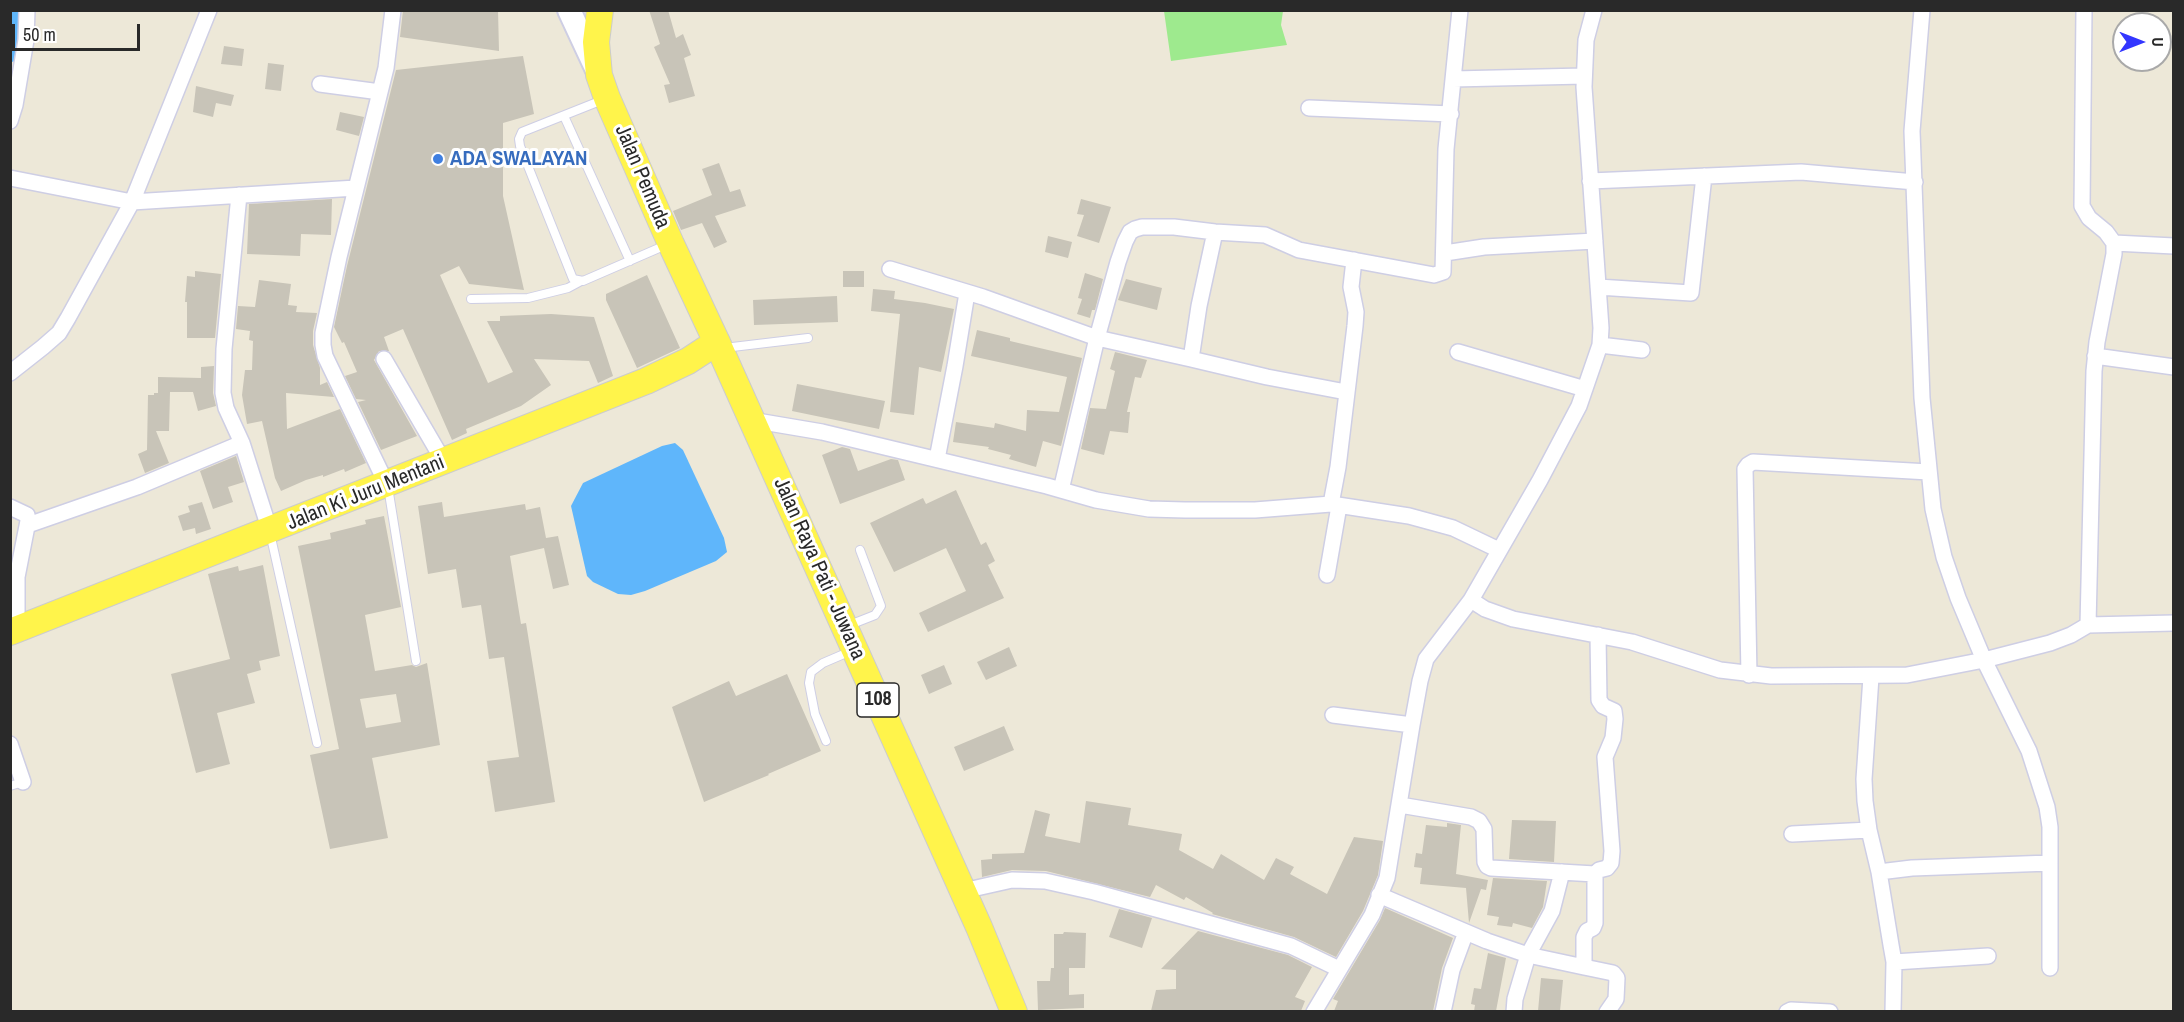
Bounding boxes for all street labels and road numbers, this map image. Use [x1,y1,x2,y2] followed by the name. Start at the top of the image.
[609,121,675,233] street label: Jalan Pemuda
[284,450,448,536] street label: Jalan Ki Juru Mentani
[768,474,870,664] street label: Jalan Raya Pati - Juwana
[857,683,899,717] road number: 108

